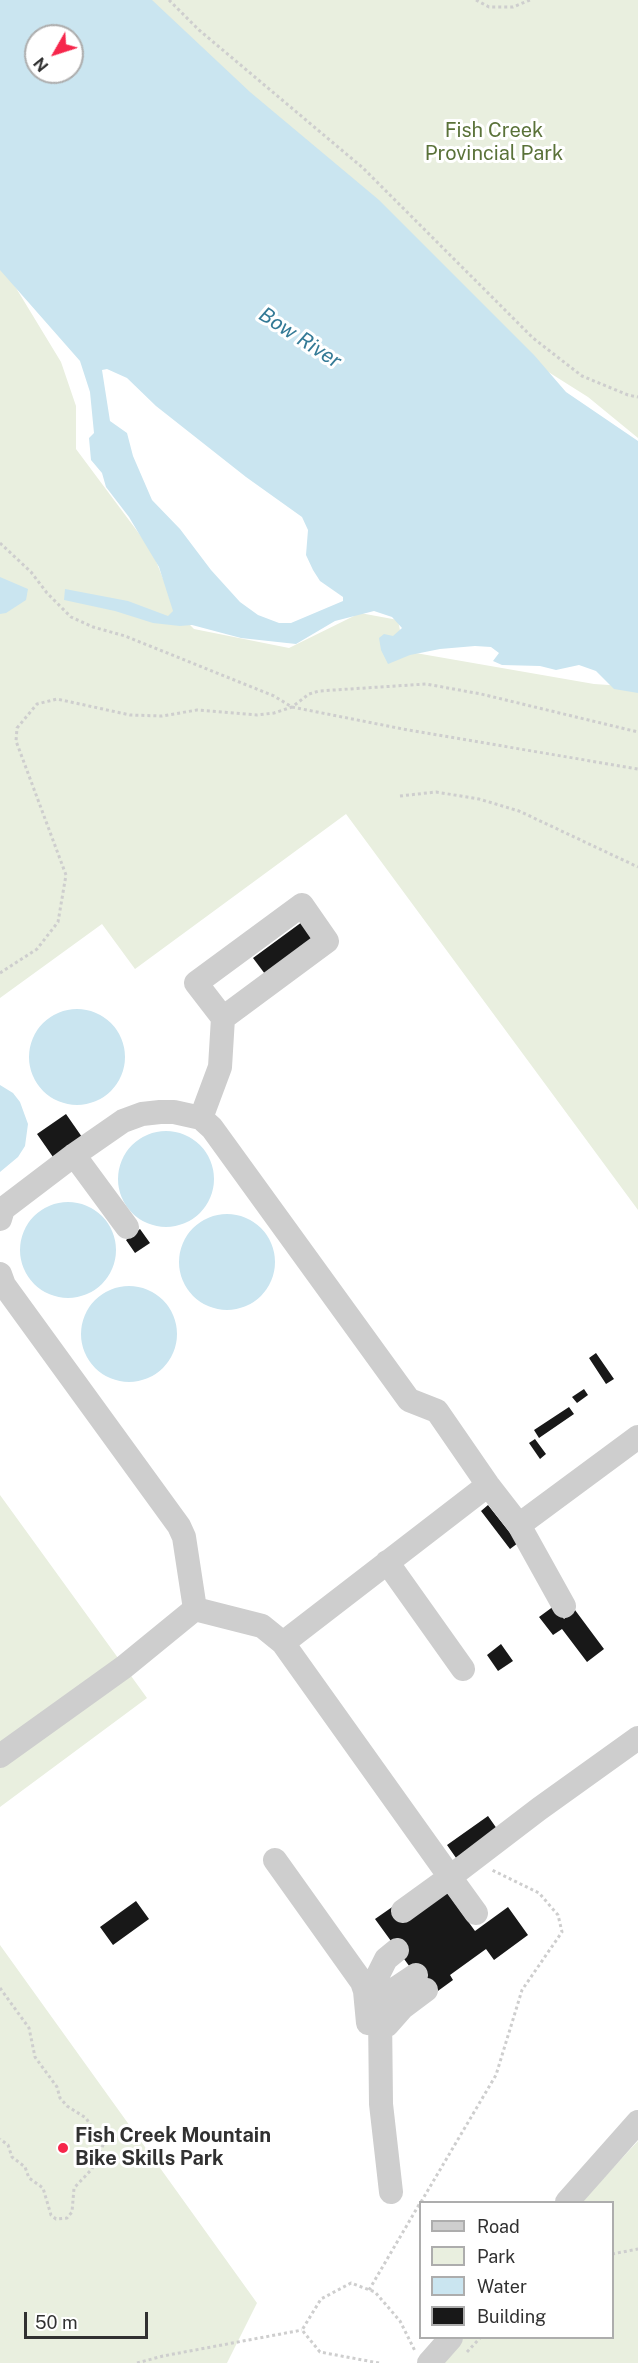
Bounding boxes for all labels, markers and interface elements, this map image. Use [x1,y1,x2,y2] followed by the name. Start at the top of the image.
[24,24,84,84] north arrow
[30,54,53,75] text: N
[425,119,563,166] park label: Fish Creek Provincial Park
[254,302,346,374] water label: Bow River
[75,2124,271,2171] place label: Fish Creek Mountain Bike Skills Park
[56,2141,70,2155] marker: Fish Creek Mountain Bike Skills Park
[419,2201,614,2339] legend
[477,2216,520,2237] text: Road
[477,2246,515,2267] text: Park
[477,2276,527,2297] text: Water
[27,2300,152,2338] scale bar
[477,2306,546,2327] text: Building
[35,2312,78,2333] text: 50 m

